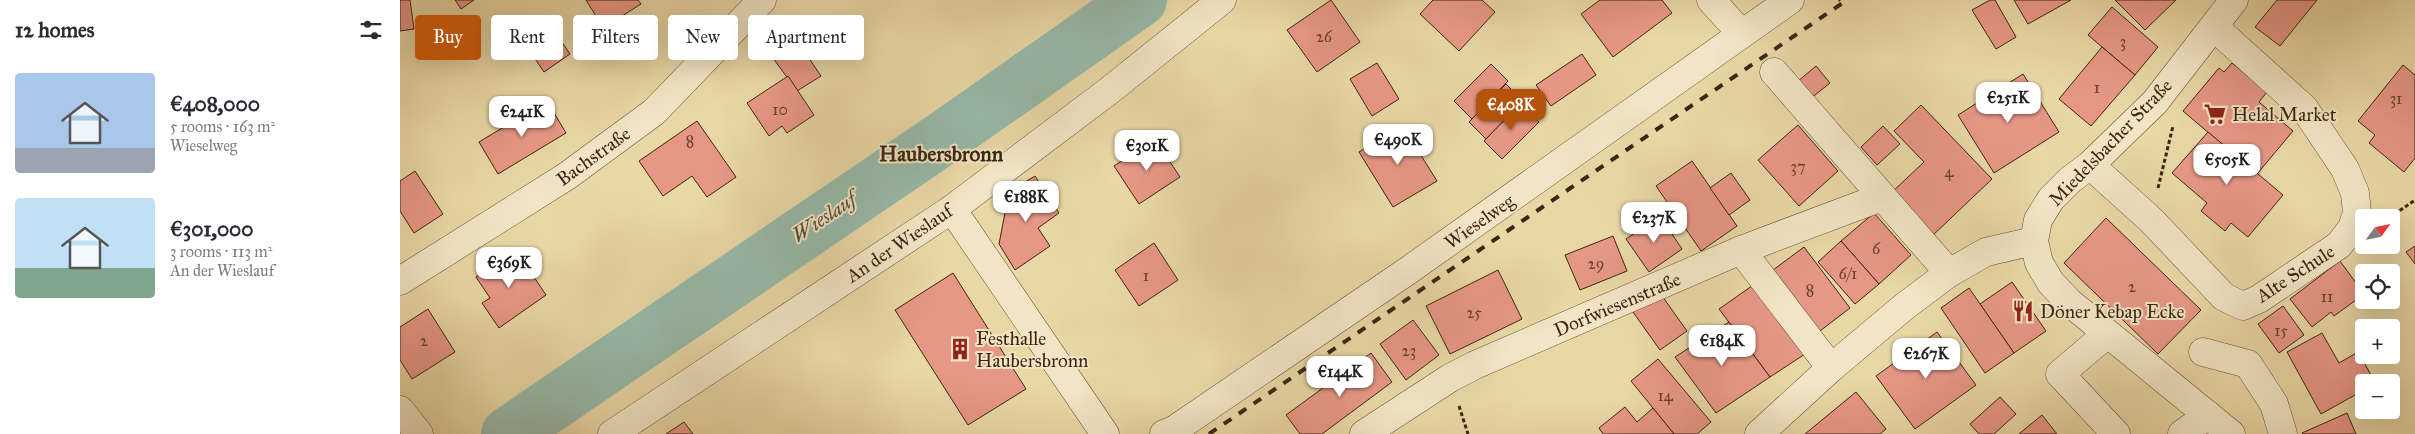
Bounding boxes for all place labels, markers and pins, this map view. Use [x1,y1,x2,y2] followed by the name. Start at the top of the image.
[1973,82,2043,124] pin: €251K
[1476,88,1546,131] pin: €408K
[487,96,557,138] pin: €241K
[2202,101,2228,127] supermarket icon: Helal Market
[2232,103,2337,126] place label: Helal Market
[1363,124,1433,166] pin: €490K
[1112,130,1182,172] pin: €301K
[2192,144,2262,186] pin: €505K
[991,180,1061,223] pin: €188K
[1619,202,1689,244] pin: €237K
[474,246,544,289] pin: €369K
[2010,298,2036,324] restaurant icon: Döner Kebap Ecke
[2040,300,2184,323] place label: Döner Kebap Ecke
[1687,324,1757,367] pin: €184K
[976,327,1088,372] place label: Festhalle Haubersbronn
[947,336,973,362] building icon: Festhalle Haubersbronn
[1891,338,1961,380] pin: €267K
[1305,356,1375,398] pin: €144K

